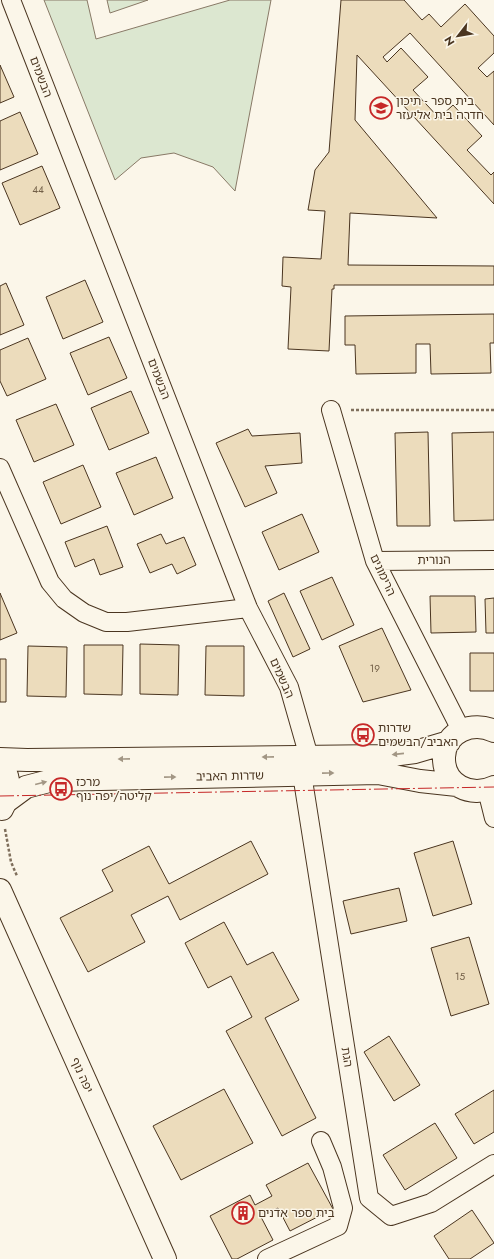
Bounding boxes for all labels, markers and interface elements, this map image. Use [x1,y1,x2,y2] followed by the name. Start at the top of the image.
[438,16,478,56] north arrow
[440,33,459,49] text: N
[25,54,57,100] street label: הבשמים
[396,92,484,124] place label: בית ספר - תיכון חדרה בית אליעזר
[368,95,394,121] school or university icon: בית ספר - תיכון חדרה בית אליעזר
[32,182,44,197] house number: 44
[143,356,175,402] street label: הבשמים
[365,551,401,599] street label: הרימונים
[417,551,451,569] street label: הנורית
[265,655,299,701] street label: הבשמים
[370,661,380,676] house number: 19
[378,719,458,751] place label: שדרות האביב/הבשמים
[350,722,376,748] bus stop icon: שדרות האביב/הבשמים
[392,751,404,757] one-way arrow
[261,754,274,760] one-way arrow
[117,756,130,762] one-way arrow
[196,766,264,786] street label: שדרות האביב
[322,770,334,777] one-way arrow
[76,773,152,805] place label: מרכז קליטה/יפה נוף
[164,774,177,780] one-way arrow
[48,776,74,802] bus stop icon: מרכז קליטה/יפה נוף
[34,779,47,785] one-way arrow
[455,969,465,984] house number: 15
[337,1046,357,1068] street label: הגת
[66,1054,98,1096] street label: יפה נוף
[230,1200,256,1226] building icon: בית ספר אדנים
[258,1204,335,1222] place label: בית ספר אדנים

